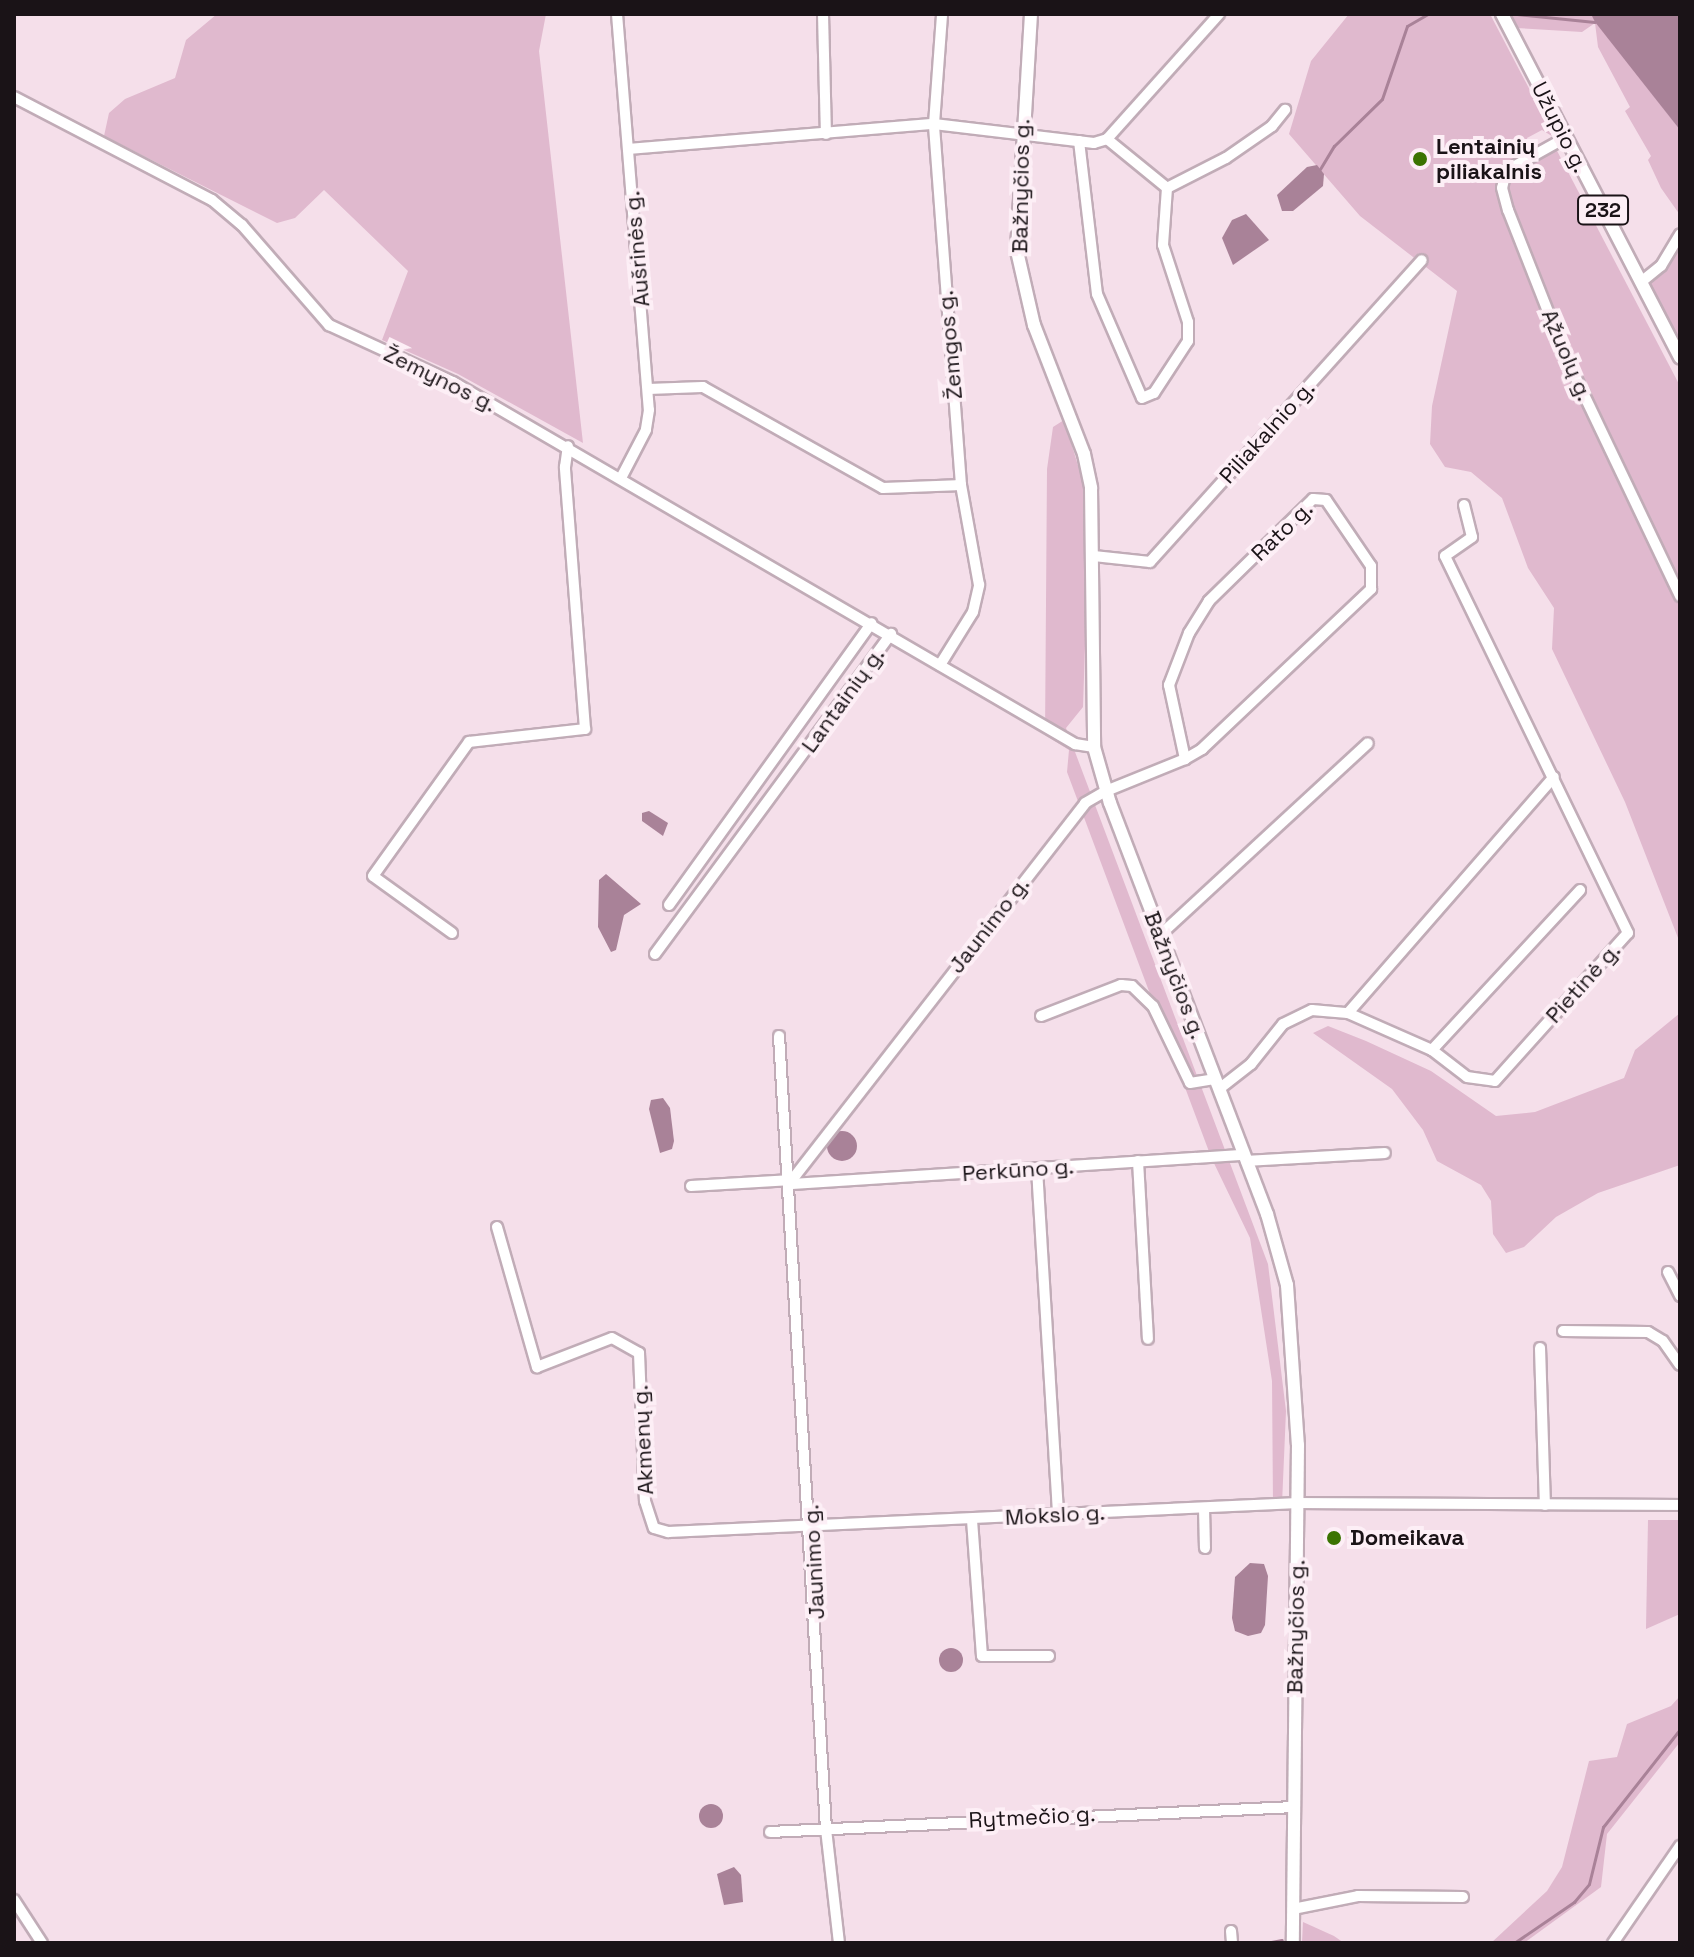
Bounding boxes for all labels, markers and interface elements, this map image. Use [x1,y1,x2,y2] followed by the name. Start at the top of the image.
[1526,77,1594,177] street label: Užupio g.
[1007,119,1035,253] street label: Bažnyčios g.
[1436,133,1542,184] place label: Lentainių piliakalnis
[1411,150,1429,168] marker: Lentainių piliakalnis
[619,190,655,308] street label: Aušrinės g.
[1577,194,1629,226] road number: 232
[932,290,968,400] street label: Žemgos g.
[1536,305,1598,405] street label: Ąžuolų g.
[380,340,500,418] street label: Žemynos g.
[1214,375,1320,489] street label: Piliakalnio g.
[1246,496,1318,566] street label: Rato g.
[796,642,890,758] street label: Lantainių g.
[943,872,1035,978] street label: Jaunimo g.
[1139,907,1211,1043] street label: Bažnyčios g.
[1540,938,1626,1028] street label: Pietinė g.
[961,1153,1075,1187] street label: Perkūno g.
[627,1385,659,1495] street label: Akmenų g.
[1004,1499,1106,1531] street label: Mokslo g.
[798,1504,830,1620] street label: Jaunimo g.
[1350,1525,1464,1551] place label: Domeikava
[1325,1529,1343,1547] marker: Domeikava
[1282,1560,1310,1694] street label: Bažnyčios g.
[968,1800,1096,1834] street label: Rytmečio g.

